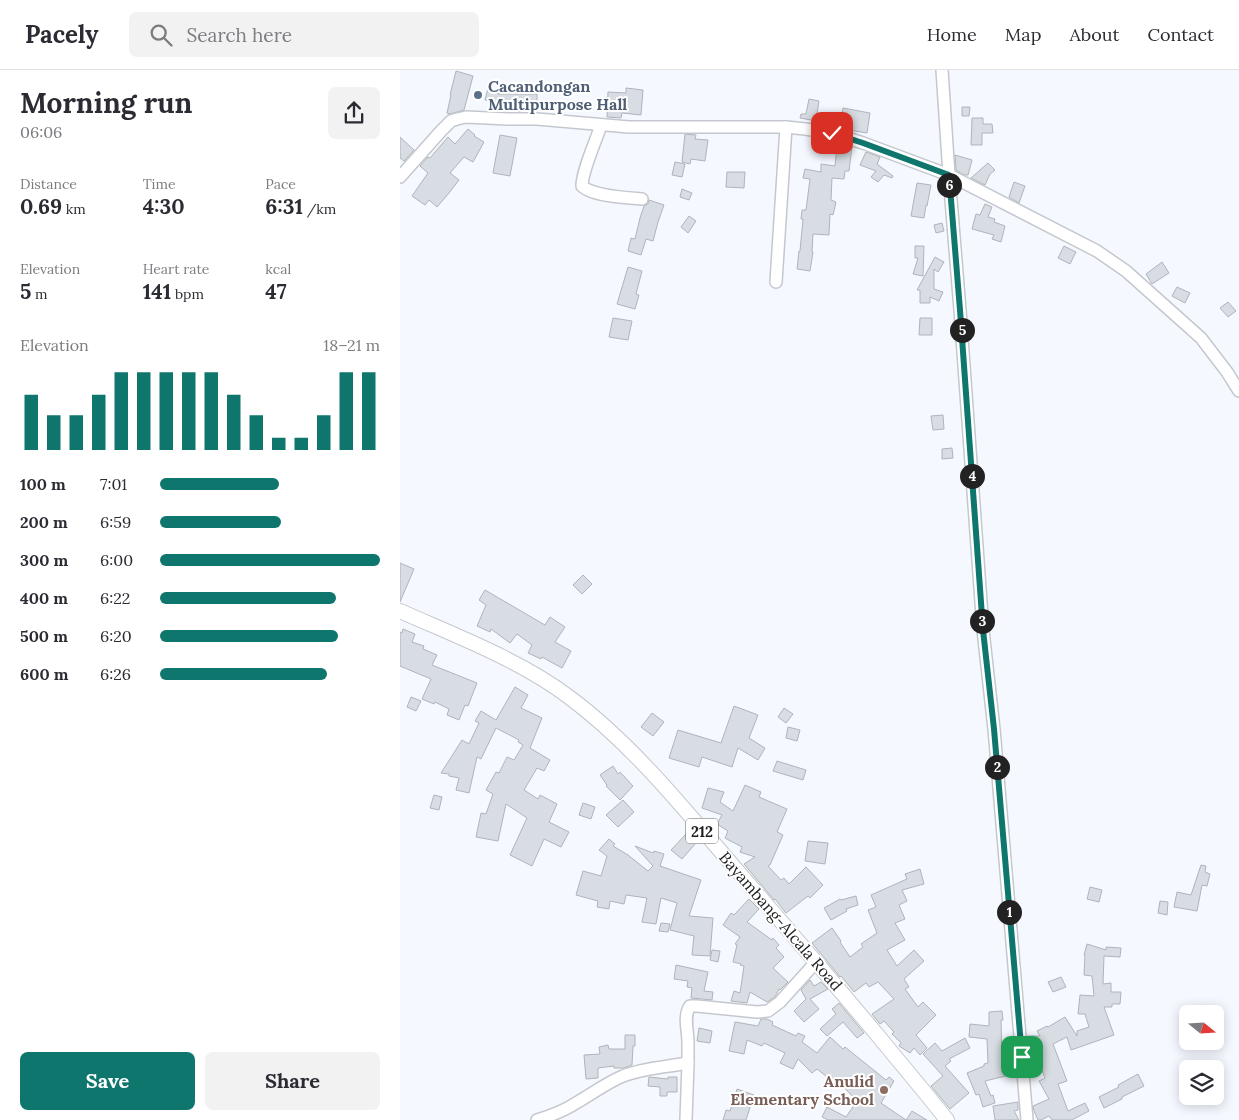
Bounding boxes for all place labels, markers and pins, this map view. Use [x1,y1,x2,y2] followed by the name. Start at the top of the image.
[488,76,627,114] place label: Cacandongan Multipurpose Hall
[472,89,484,101] marker: Cacandongan Multipurpose Hall
[811,112,853,154] pin
[936,172,962,198] pin: 6
[950,318,974,342] pin: 5
[960,464,984,488] pin: 4
[970,608,994,634] pin: 3
[984,754,1010,780] pin: 2
[996,900,1022,924] pin: 1
[1001,1036,1043,1078] pin
[730,1071,874,1109] place label: Anulid Elementary School
[878,1084,890,1096] marker: Anulid Elementary School

